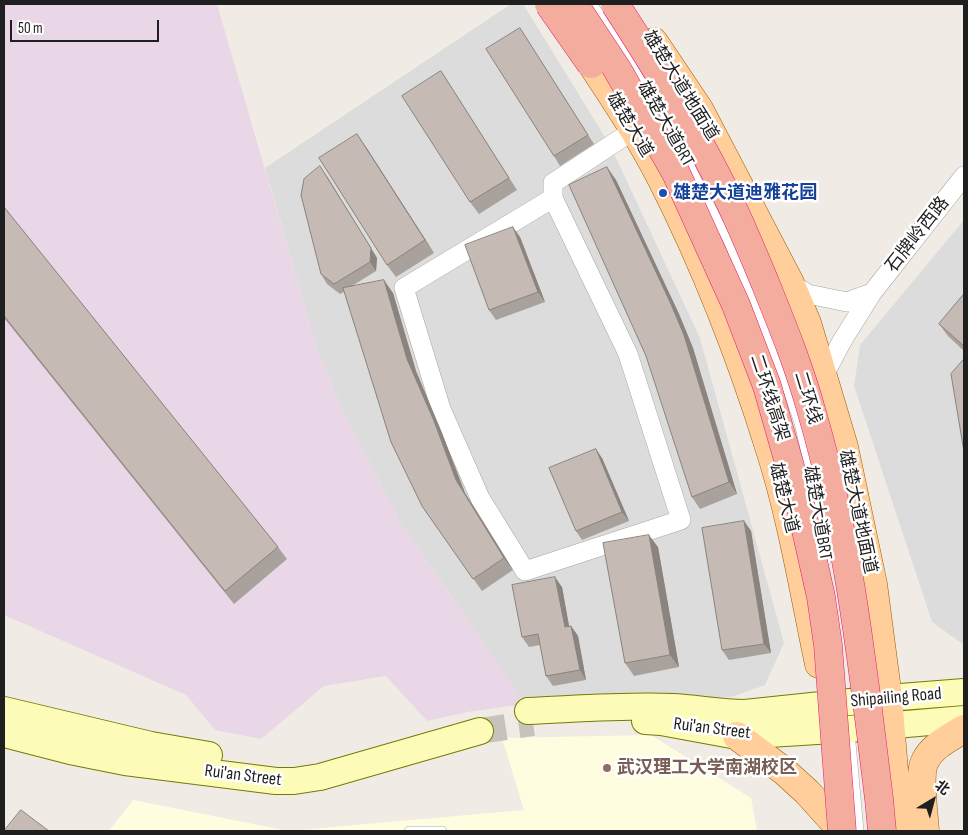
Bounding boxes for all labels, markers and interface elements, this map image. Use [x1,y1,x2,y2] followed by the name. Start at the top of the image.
[12,10,161,42] scale bar
[18,19,43,38] text: 50 m
[637,27,723,145] street label: 雄楚大道地面道
[632,77,698,171] street label: 雄楚大道BRT
[601,89,657,161] street label: 雄楚大道
[673,182,817,204] place label: 雄楚大道迪雅花园
[657,187,669,199] marker: 雄楚大道迪雅花园
[882,193,954,277] street label: 石牌岭西路
[745,352,793,444] street label: 二环线高架
[789,369,825,427] street label: 二环线
[833,448,881,576] street label: 雄楚大道地面道
[764,460,802,536] street label: 雄楚大道
[798,464,836,562] street label: 雄楚大道BRT
[850,683,942,713] street label: Shipailing Road
[672,714,752,744] street label: Rui'an Street
[617,757,797,779] place label: 武汉理工大学南湖校区
[203,761,283,791] street label: Rui'an Street
[601,762,613,774] marker: 武汉理工大学南湖校区
[908,775,958,825] north arrow
[932,777,953,799] text: 北

